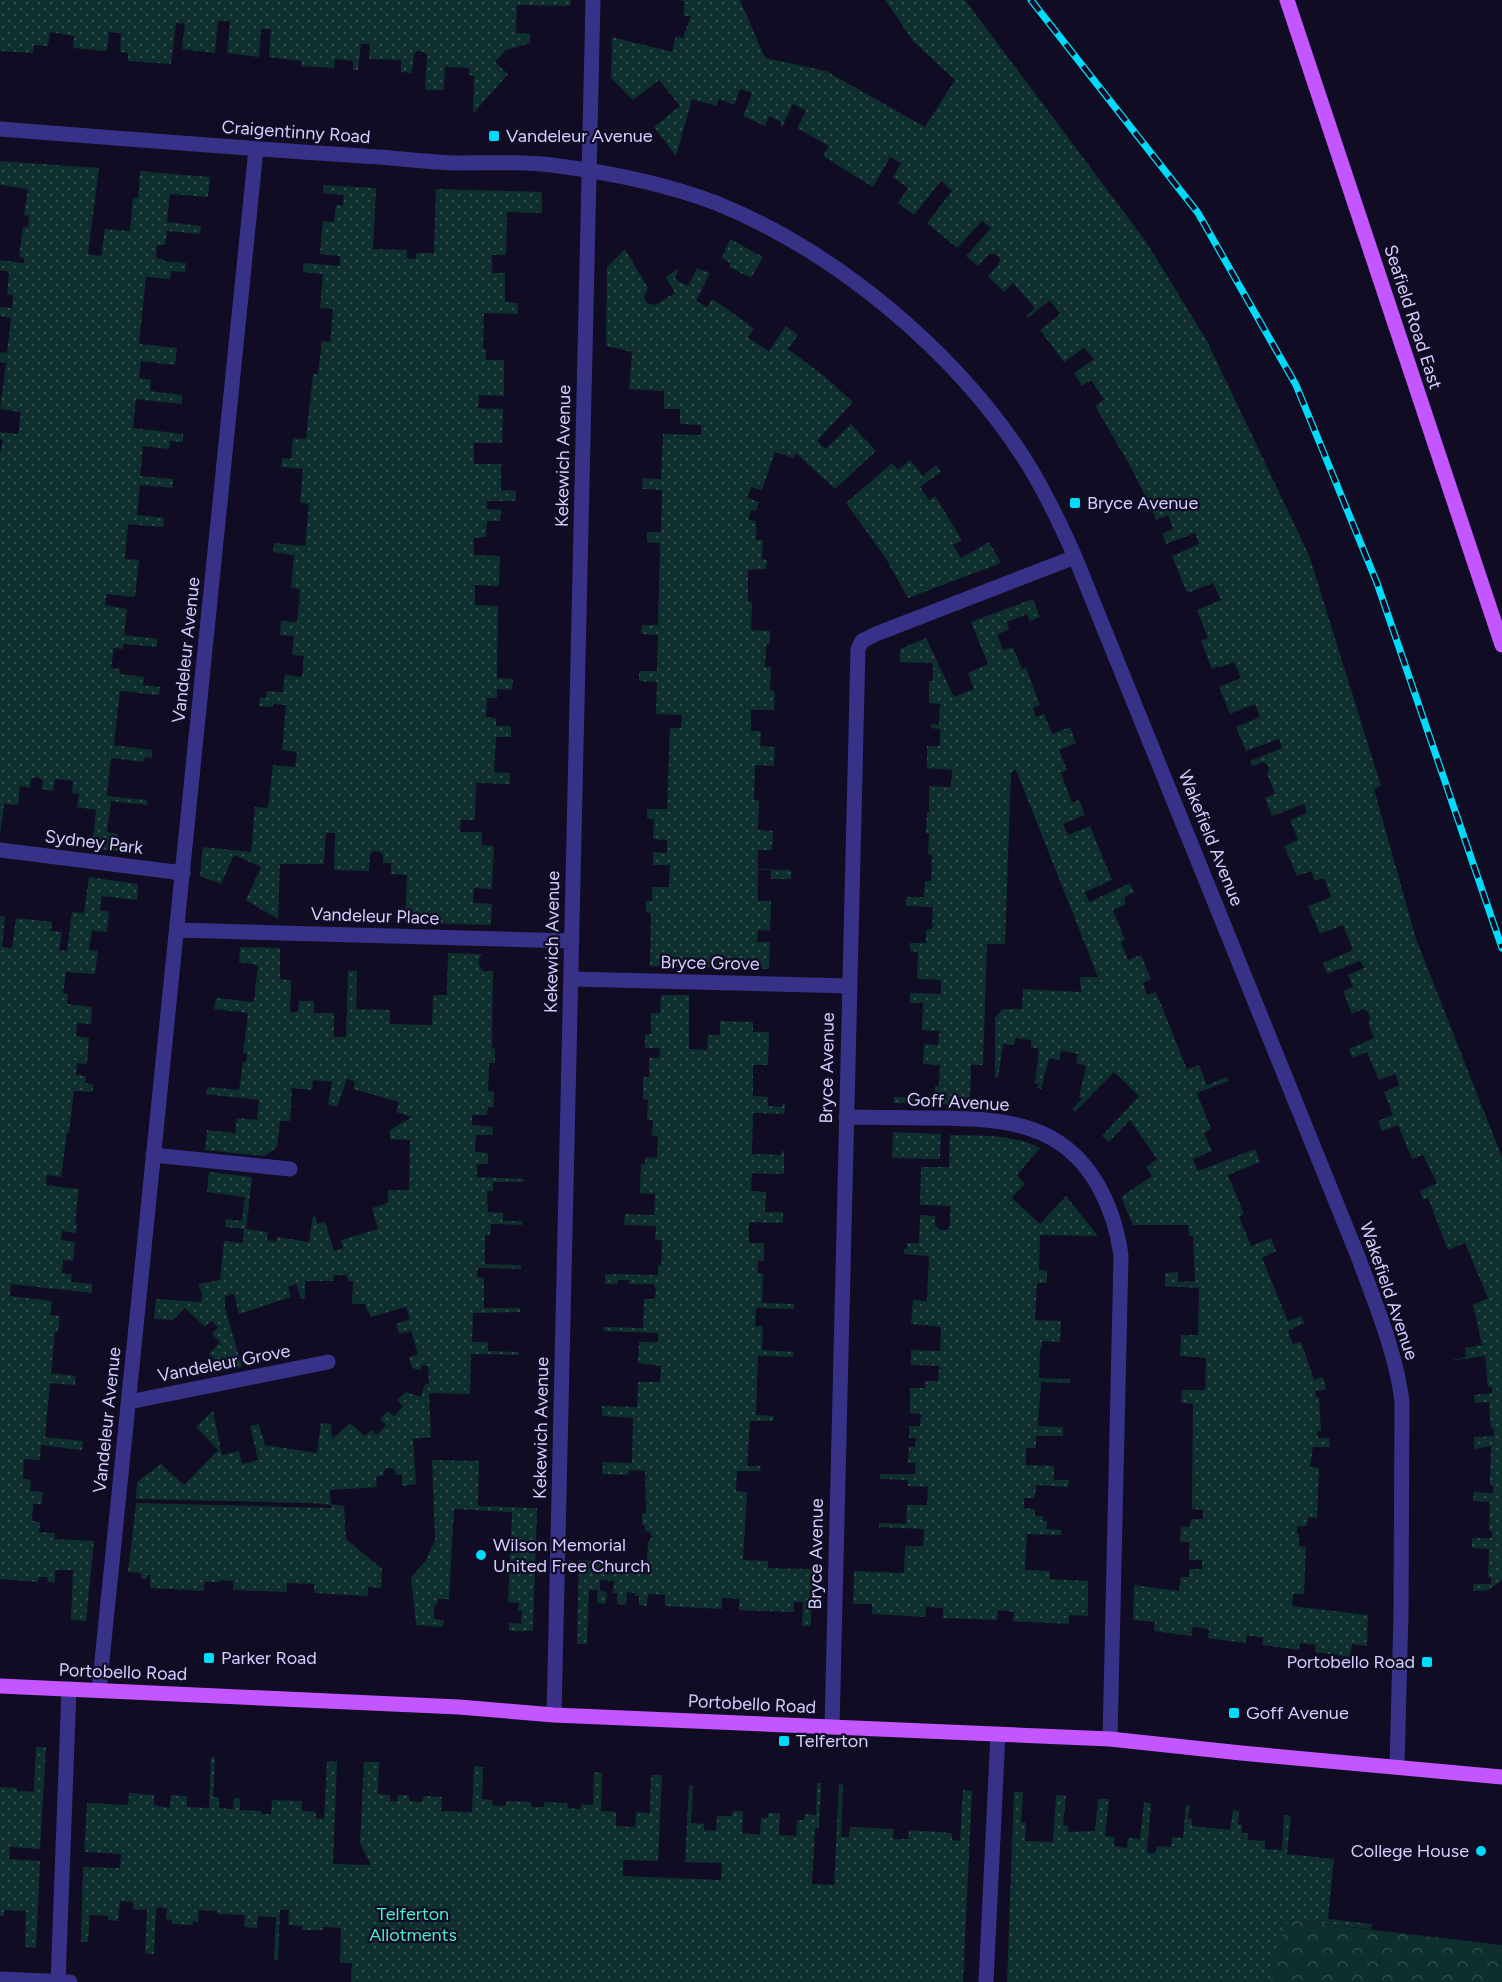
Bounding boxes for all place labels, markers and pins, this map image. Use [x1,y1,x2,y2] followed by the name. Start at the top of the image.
[506,125,653,147] place label: Vandeleur Avenue
[487,129,501,143] marker: Vandeleur Avenue
[1087,492,1198,514] place label: Bryce Avenue
[1068,496,1082,510] marker: Bryce Avenue
[493,1534,650,1577] place label: Wilson Memorial United Free Church
[474,1548,488,1562] marker: Wilson Memorial United Free Church
[221,1647,317,1669] place label: Parker Road
[202,1651,216,1665] marker: Parker Road
[1286,1651,1415,1673] place label: Portobello Road
[1420,1655,1434,1669] marker: Portobello Road
[1246,1702,1349,1724] place label: Goff Avenue
[1227,1706,1241,1720] marker: Goff Avenue
[796,1730,868,1752] place label: Telferton
[777,1734,791,1748] marker: Telferton
[1351,1840,1469,1862] place label: College House
[1474,1844,1488,1858] marker: College House

